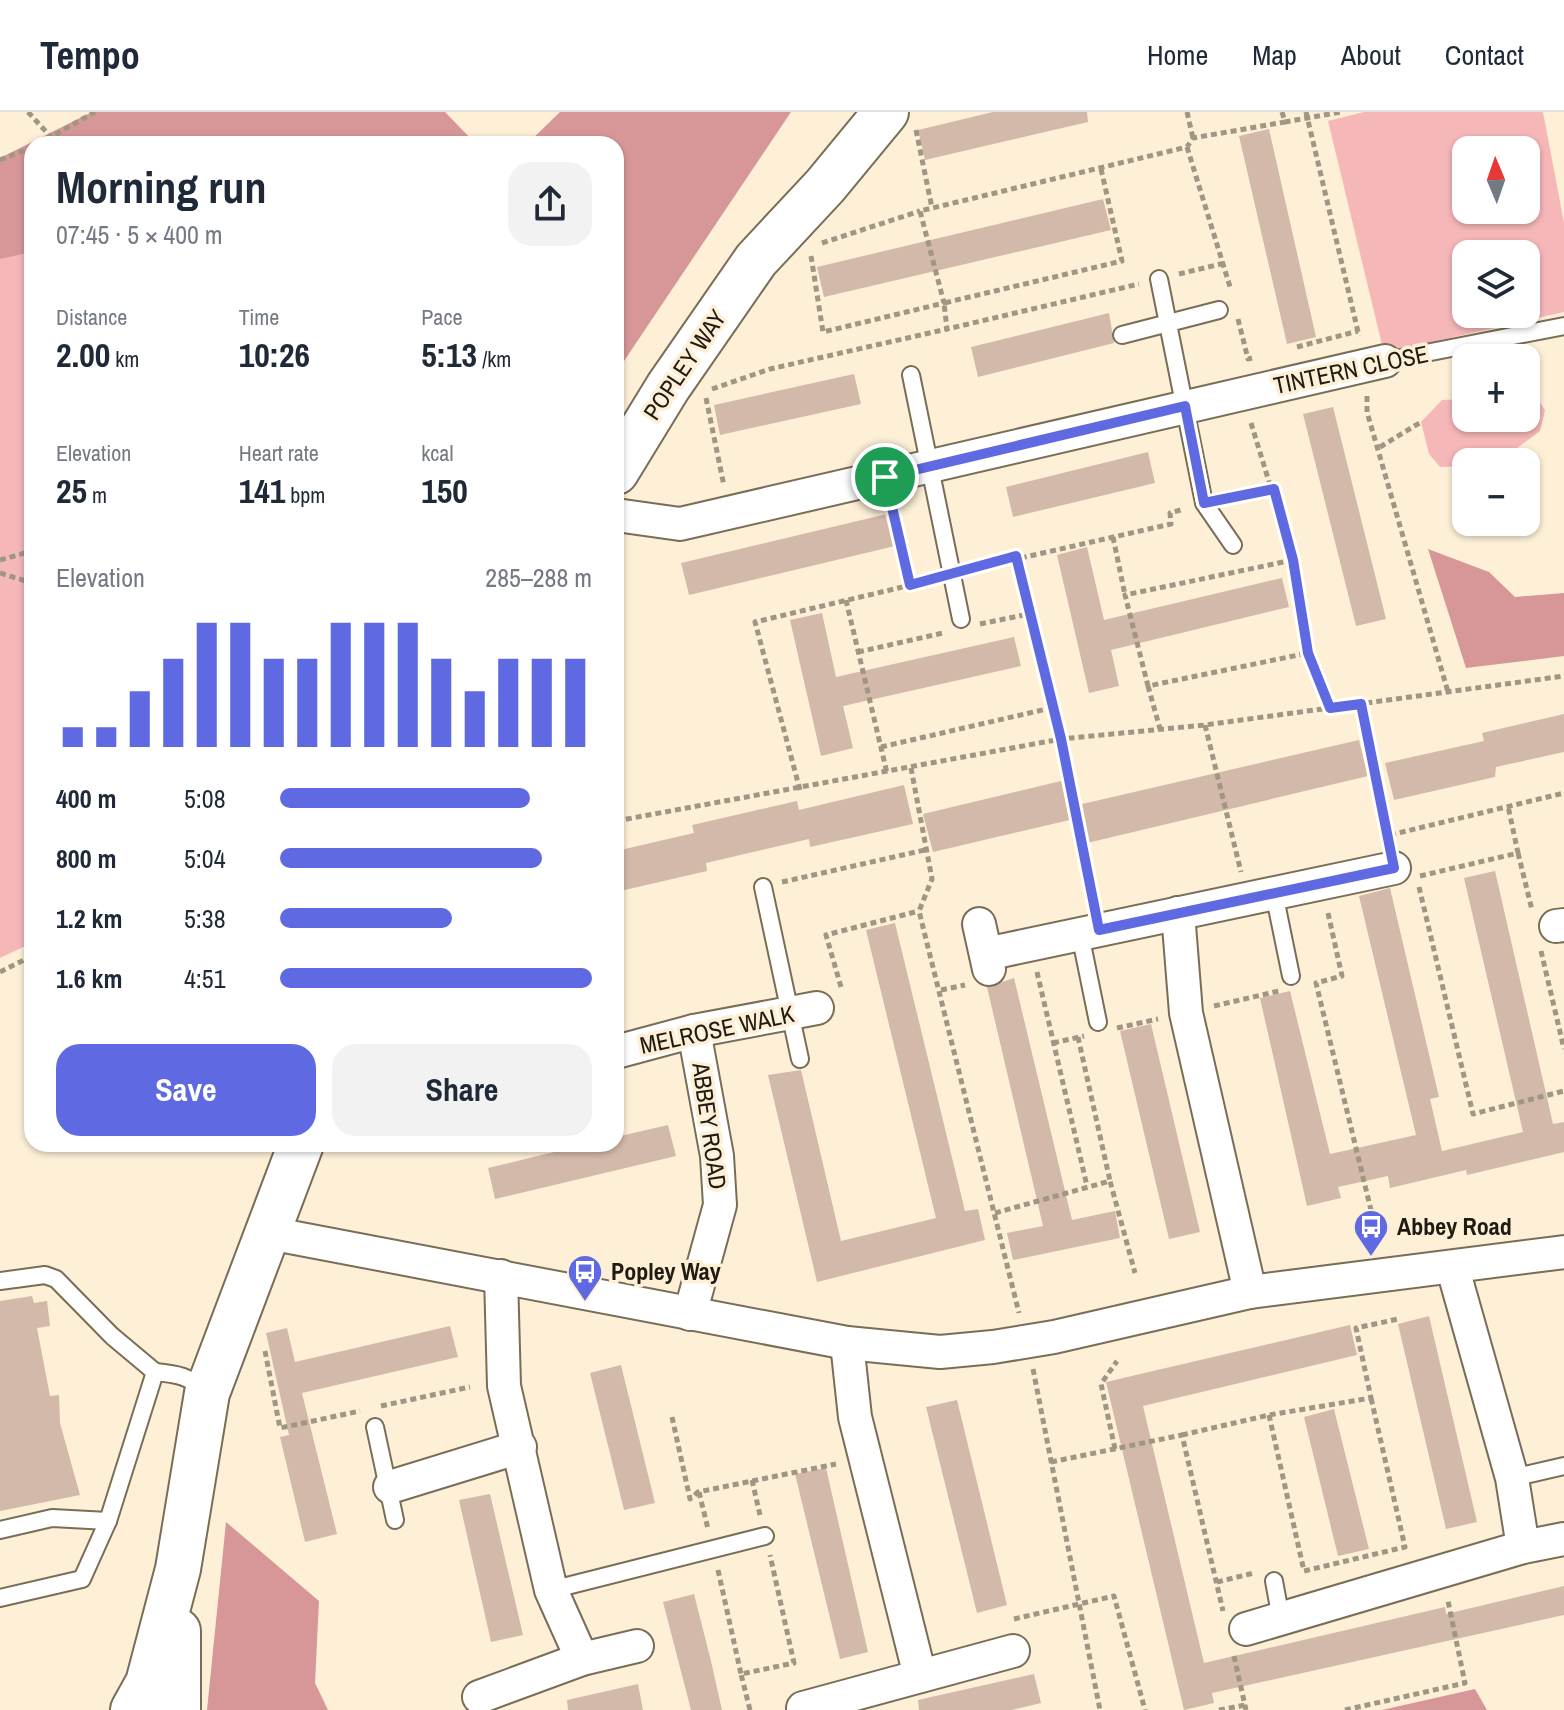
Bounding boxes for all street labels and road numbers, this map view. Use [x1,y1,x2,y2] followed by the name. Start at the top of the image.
[636,303,733,426] street label: POPLEY WAY
[1270,337,1431,401] street label: TINTERN CLOSE
[637,997,797,1061] street label: MELROSE WALK
[685,1059,735,1191] street label: ABBEY ROAD

